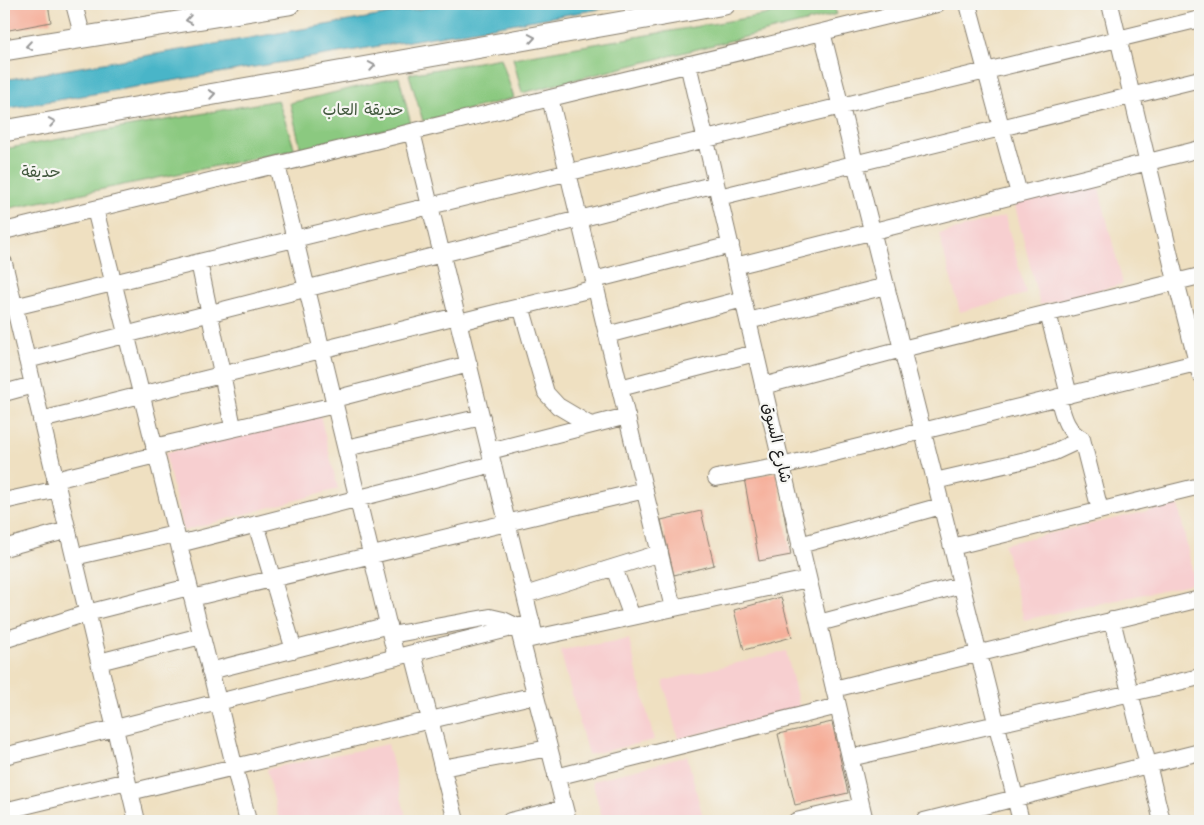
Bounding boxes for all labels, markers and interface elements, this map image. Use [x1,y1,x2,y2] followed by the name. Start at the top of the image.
[185,15,194,25] one-way arrow
[528,33,536,43] one-way arrow
[24,40,32,51] one-way arrow
[367,61,376,71] one-way arrow
[207,90,216,100] one-way arrow
[323,99,403,121] park label: حديقة العاب
[47,118,56,128] one-way arrow
[21,161,61,183] park label: حديقة
[757,401,797,485] street label: شارع السوق

